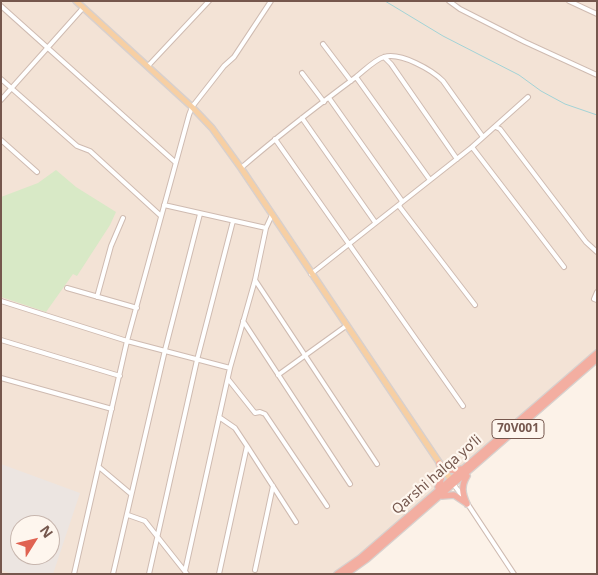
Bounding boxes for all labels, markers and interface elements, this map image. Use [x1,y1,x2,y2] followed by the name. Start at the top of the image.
[492,419,544,438] road number: 70V001
[389,432,485,518] street label: Qarshi halqa yoʻli
[10,515,60,565] north arrow
[36,521,58,542] text: N

